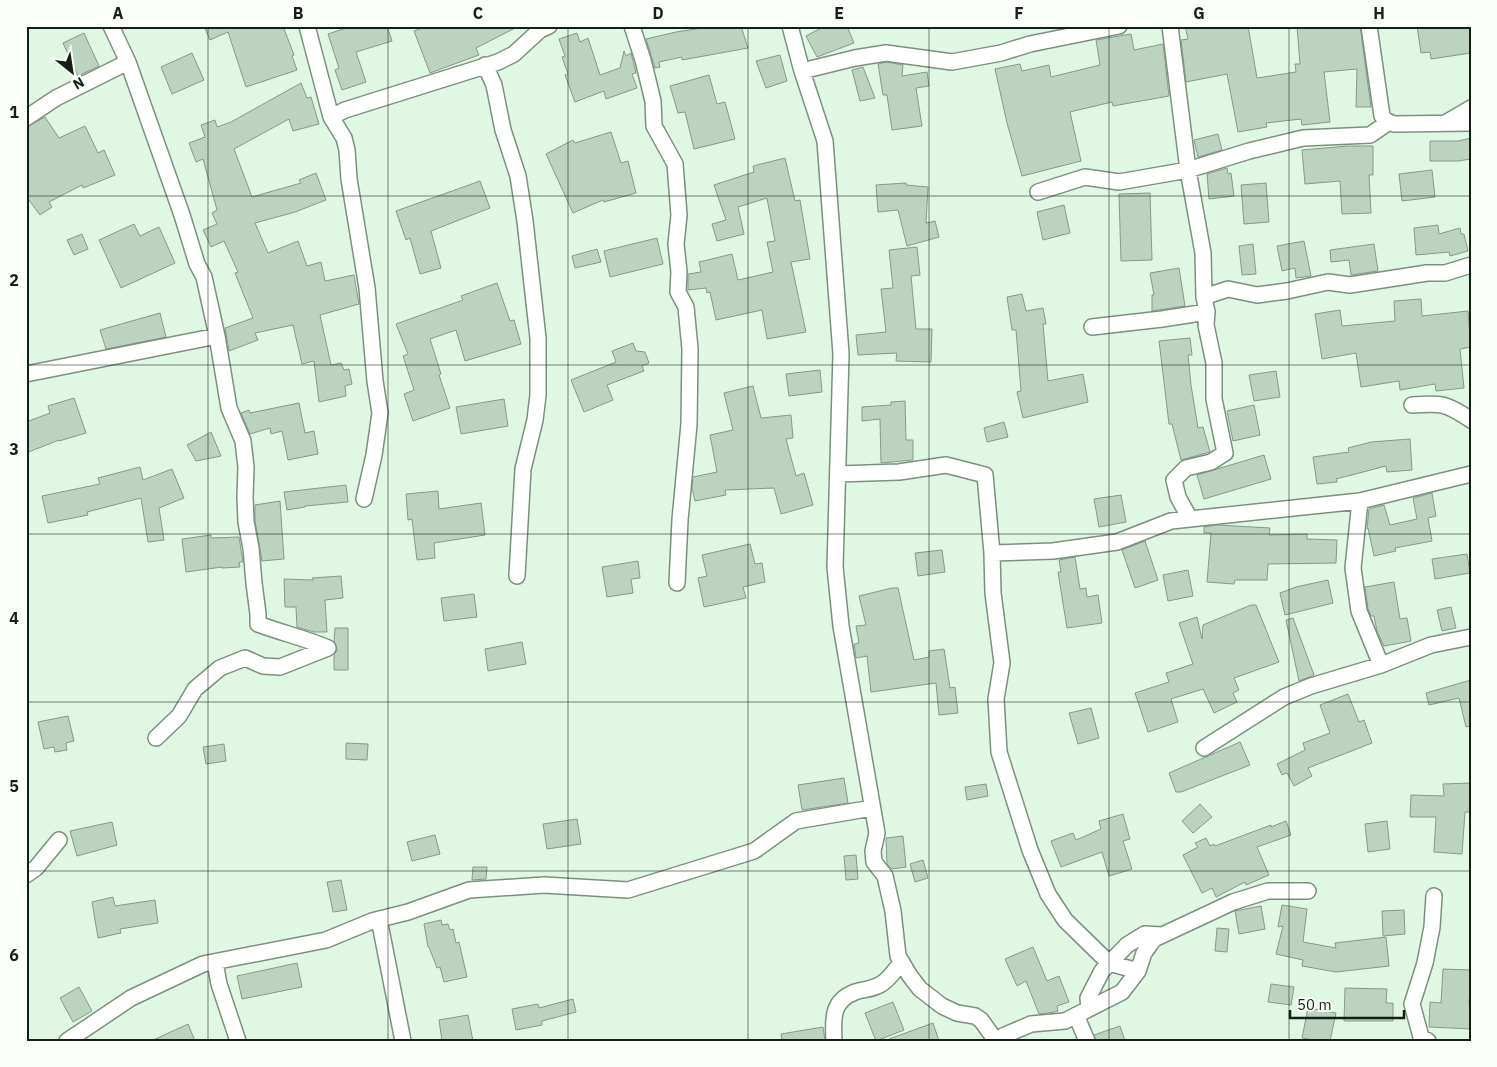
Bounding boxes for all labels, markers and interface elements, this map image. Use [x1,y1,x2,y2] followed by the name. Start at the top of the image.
[113,3,124,23] text: A
[293,3,304,23] text: B
[473,3,483,23] text: C
[652,3,664,23] text: D
[834,3,844,23] text: E
[1014,3,1024,23] text: F
[1193,3,1205,23] text: G
[1373,3,1385,23] text: H
[48,48,98,98] north arrow
[70,73,87,94] text: N
[9,102,19,122] text: 1
[9,270,19,290] text: 2
[9,439,19,459] text: 3
[9,608,19,628] text: 4
[9,776,19,796] text: 5
[9,945,19,965] text: 6
[1290,987,1403,1019] scale bar
[1297,995,1332,1014] text: 50 m

